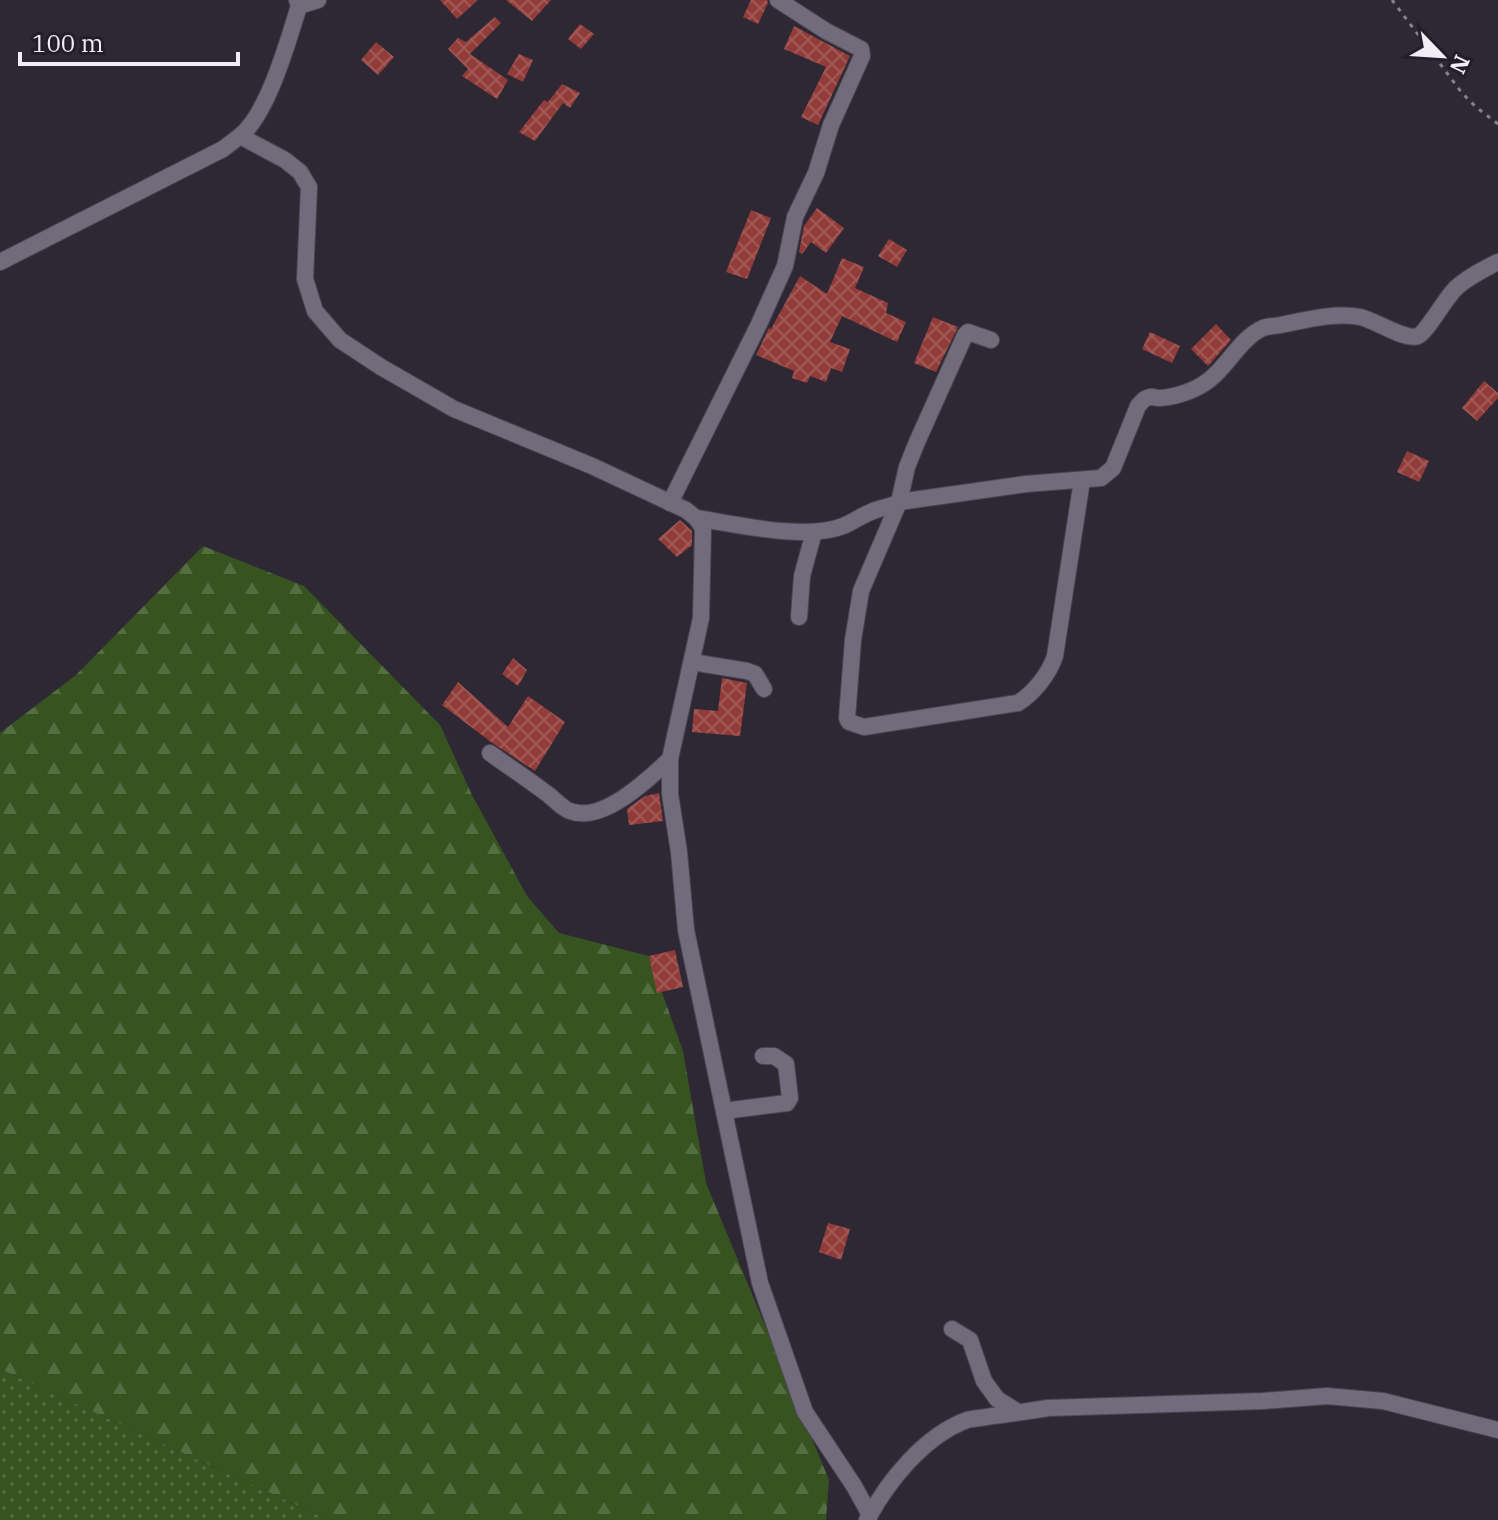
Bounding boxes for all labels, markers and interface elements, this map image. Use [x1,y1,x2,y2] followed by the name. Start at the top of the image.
[20,16,238,66] scale bar
[1402,16,1482,96] north arrow
[32,27,104,59] text: 100 m
[1444,51,1477,79] text: N

